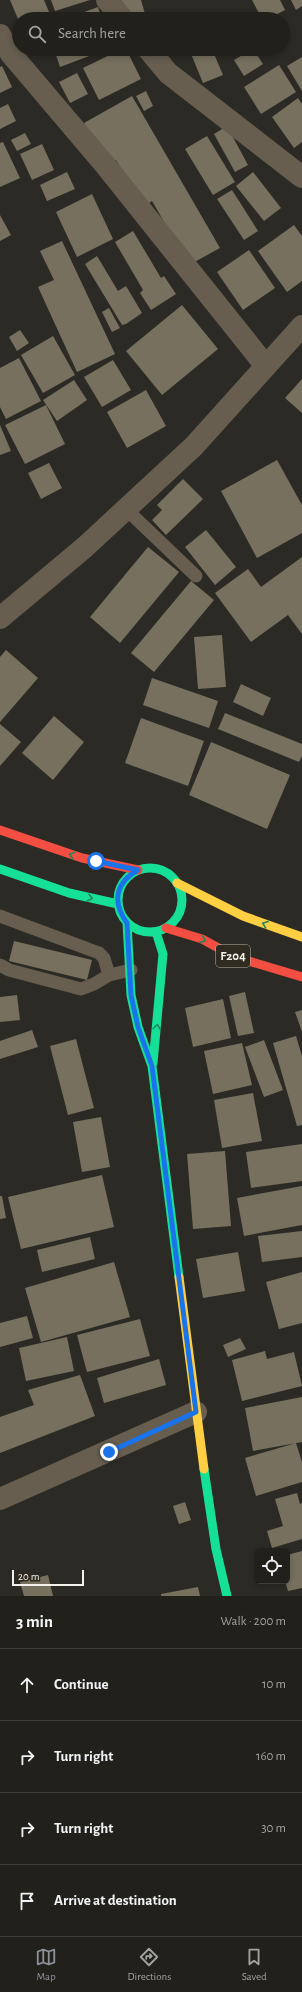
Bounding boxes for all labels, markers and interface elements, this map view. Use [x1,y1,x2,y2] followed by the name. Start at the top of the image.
[12,12,290,56] search box
[26,23,48,45] icon: search
[58,26,126,41] text: Search here
[69,851,76,860] one-way arrow
[87,852,105,870] route start
[87,894,94,902] one-way arrow
[262,920,269,928] one-way arrow
[199,935,207,943] one-way arrow
[216,945,250,967] road number: F204
[152,1024,161,1030] one-way arrow
[100,1443,118,1461] route end
[254,1548,290,1584] map controls
[254,1548,290,1584] button: locate
[12,1568,84,1587] scale bar
[18,1571,39,1582] text: 20 m
[16,1613,53,1630] text: 3 min
[220,1615,286,1628] text: Walk · 200 m
[16,1674,38,1696] icon: ahead
[54,1677,109,1692] text: Continue
[262,1678,286,1691] text: 10 m
[16,1746,38,1768] icon: right
[54,1749,113,1764] text: Turn right
[256,1750,286,1763] text: 160 m
[16,1818,38,1840] icon: right
[54,1821,113,1836] text: Turn right
[261,1822,286,1835] text: 30 m
[16,1890,38,1912] icon: arrive
[54,1893,177,1908] text: Arrive at destination
[35,1946,57,1983] tab: Map
[127,1946,171,1983] tab: Directions
[242,1946,267,1983] tab: Saved

